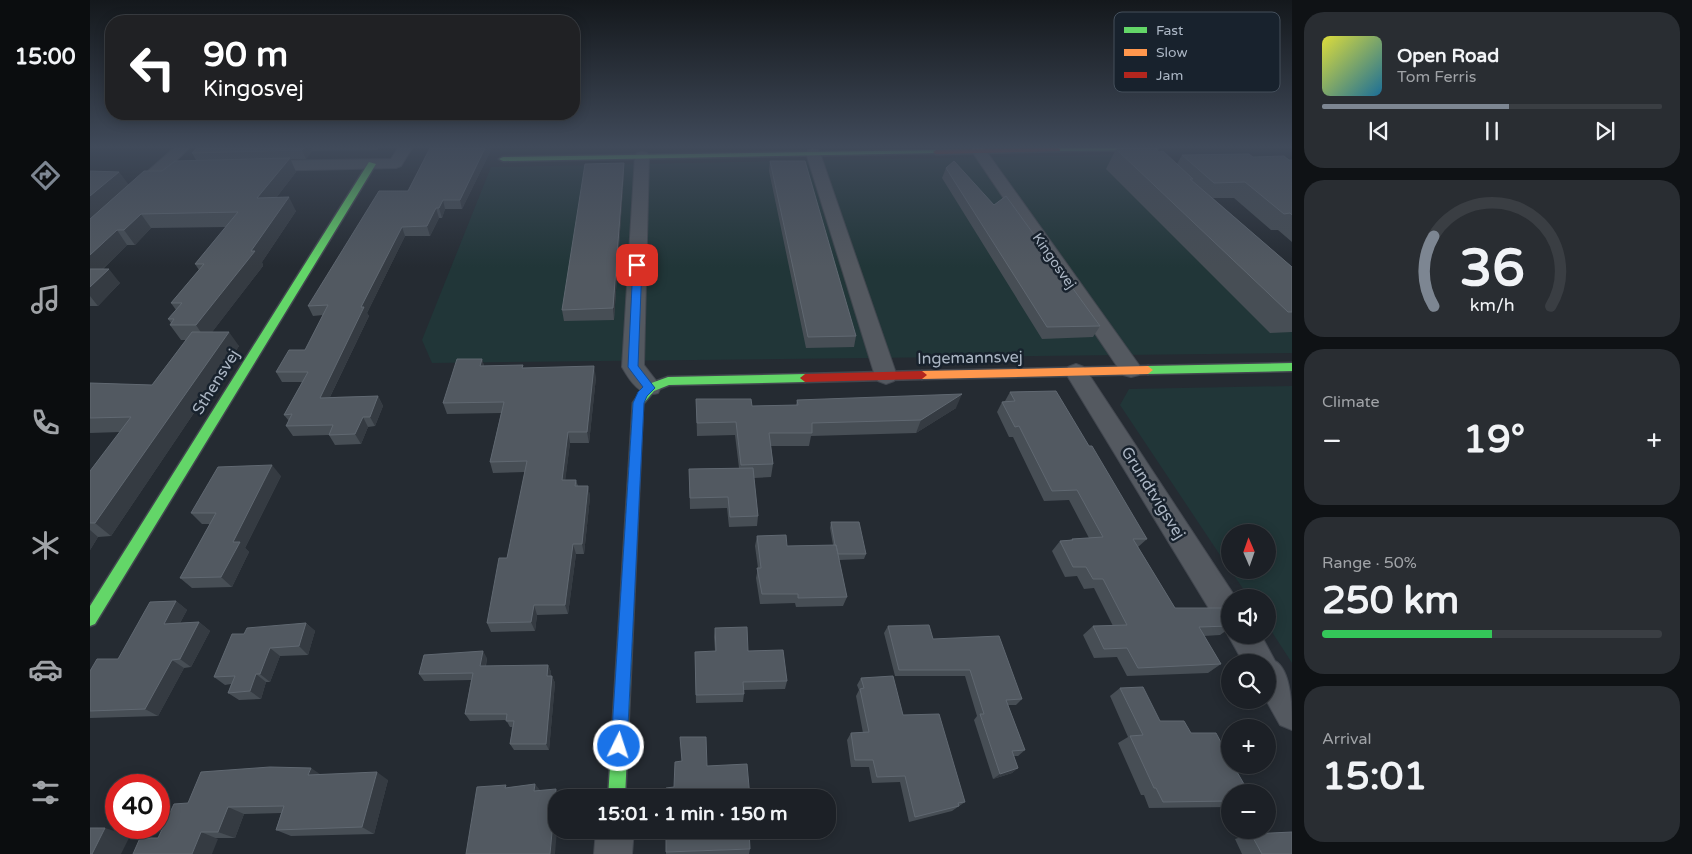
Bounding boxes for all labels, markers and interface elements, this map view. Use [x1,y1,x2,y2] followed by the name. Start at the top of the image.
[1114,12,1280,92] legend
[1156,22,1184,39] text: Fast
[203,34,288,76] text: 90 m
[120,35,185,100] icon: left
[15,44,75,70] text: 15:00
[1156,44,1188,61] text: Slow
[1397,45,1499,67] text: Open Road
[1156,67,1183,84] text: Jam
[1397,67,1476,87] text: Tom Ferris
[203,76,304,102] text: Kingosvej
[1365,117,1393,145] icon: previous
[1478,117,1506,145] icon: pause
[1591,117,1619,145] icon: next
[28,158,63,193] icon: directions
[1029,230,1079,292] street label: Kingosvej
[1459,237,1525,300] text: 36
[616,244,658,286] pin
[623,251,651,279] icon: arrive
[28,282,63,317] icon: music
[1470,295,1514,316] text: km/h
[188,346,244,418] street label: Sthensvej
[917,347,1023,369] street label: Ingemannsvej
[1322,392,1380,412] text: Climate
[28,405,63,440] icon: phone
[1463,417,1525,463] text: 19°
[1322,424,1342,458] text: −
[1646,424,1662,458] text: +
[1117,443,1189,543] street label: Grundtvigsvej
[1221,524,1276,579] north arrow
[1221,524,1276,839] map controls
[28,528,63,563] icon: climate
[1322,553,1417,573] text: Range · 50%
[1322,578,1459,624] text: 250 km
[1221,589,1276,644] button: sound
[28,652,63,687] icon: car
[1221,654,1276,709] button: search
[592,719,644,771] position arrow
[1221,719,1276,774] button: +
[1322,729,1371,749] text: Arrival
[1322,754,1427,800] text: 15:01
[105,774,170,839] speed limit sign: 40
[28,775,63,810] icon: filters
[1221,784,1276,839] button: −
[596,803,788,825] text: 15:01 · 1 min · 150 m

